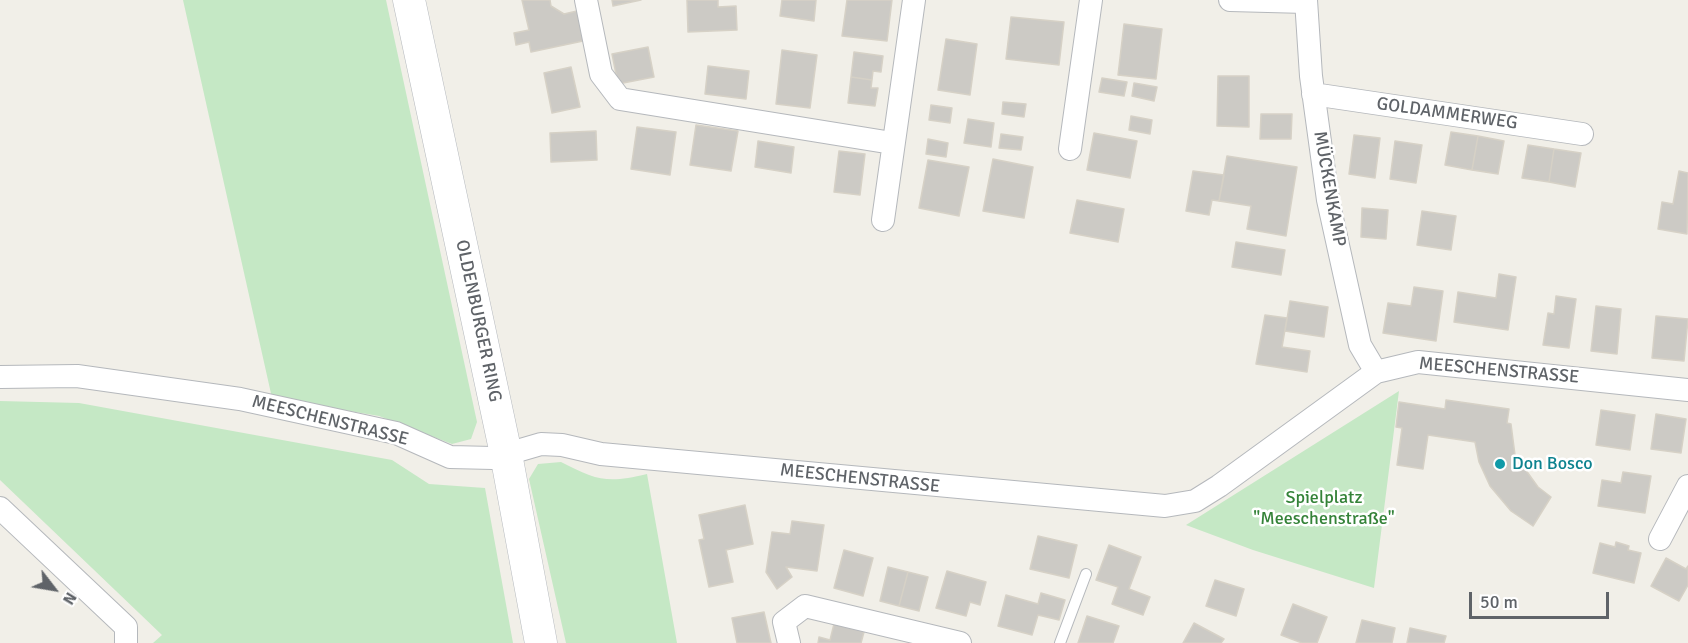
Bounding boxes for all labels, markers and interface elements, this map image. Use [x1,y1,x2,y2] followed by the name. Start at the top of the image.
[1375,93,1519,135] street label: GOLDAMMERWEG
[1308,130,1350,248] street label: MÜCKENKAMP
[450,238,506,404] street label: OLDENBURGER RING
[1418,353,1580,389] street label: MEESCHENSTRASSE
[249,391,411,451] street label: MEESCHENSTRASSE
[1512,453,1593,475] place label: Don Bosco
[1493,457,1507,471] marker: Don Bosco
[779,460,941,498] street label: MEESCHENSTRASSE
[1253,487,1395,530] park label: Spielplatz "Meeschenstraße"
[24,559,84,619] north arrow
[1472,580,1612,618] scale bar
[58,588,81,608] text: N
[1480,591,1518,613] text: 50 m

